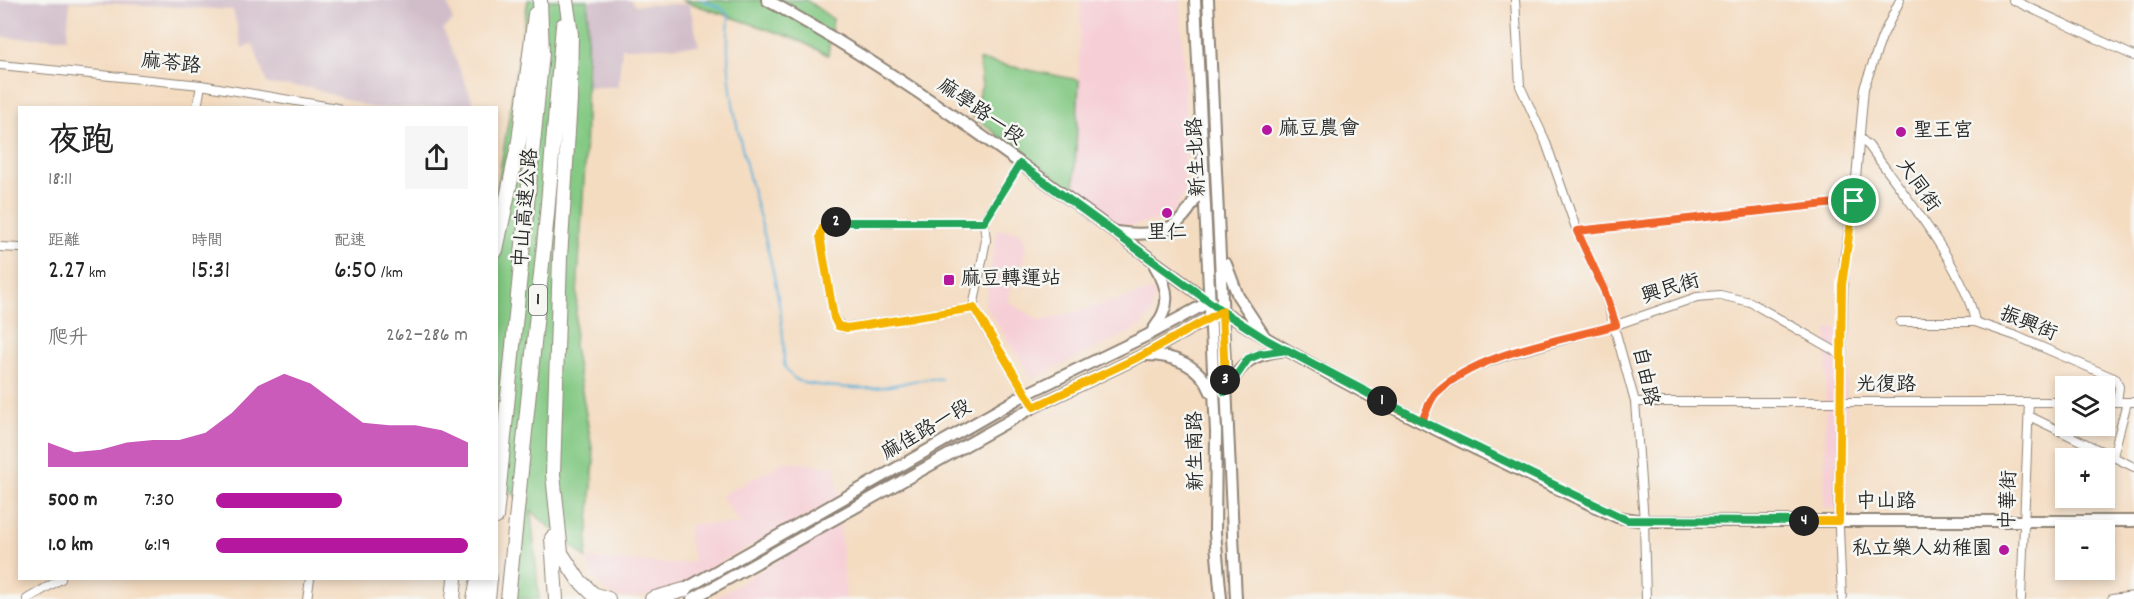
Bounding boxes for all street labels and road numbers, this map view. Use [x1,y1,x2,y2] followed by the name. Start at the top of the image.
[140,48,203,82] street label: 麻苓路
[931,73,1029,153] street label: 麻學路一段
[1182,115,1214,198] street label: 新生北路
[508,146,546,269] street label: 中山高速公路
[1888,153,1946,219] street label: 大同街
[1638,268,1704,312] street label: 興民街
[529,285,547,315] road number: 1
[1995,301,2061,349] street label: 振興街
[1624,345,1664,410] street label: 自由路
[1856,372,1917,400] street label: 光復路
[877,394,977,468] street label: 麻佳路一段
[1182,410,1212,491] street label: 新生南路
[1995,470,2025,530] street label: 中華街
[1856,489,1917,517] street label: 中山路

